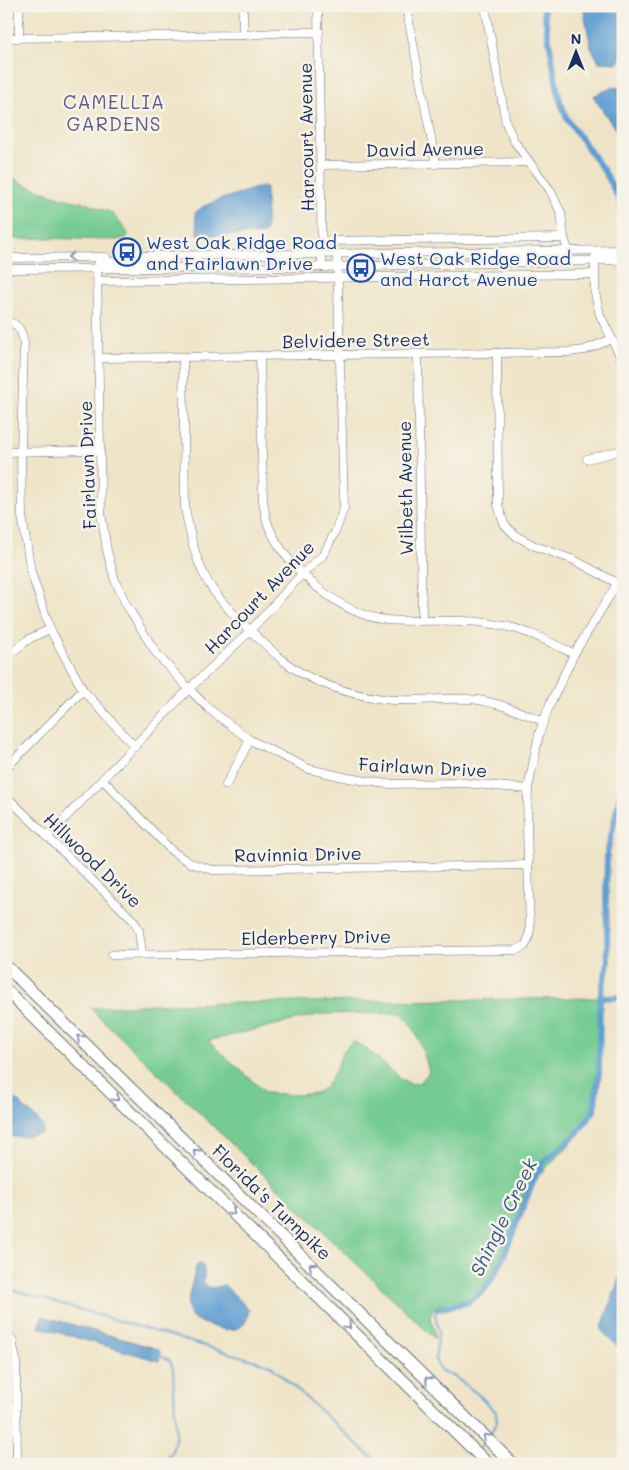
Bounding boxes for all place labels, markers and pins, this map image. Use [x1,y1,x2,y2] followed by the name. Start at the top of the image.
[146,230,337,275] place label: West Oak Ridge Road and Fairlawn Drive
[112,237,142,267] bus stop icon: West Oak Ridge Road and Fairlawn Drive
[380,246,571,291] place label: West Oak Ridge Road and Harct Avenue
[346,253,376,283] bus stop icon: West Oak Ridge Road and Harct Avenue

